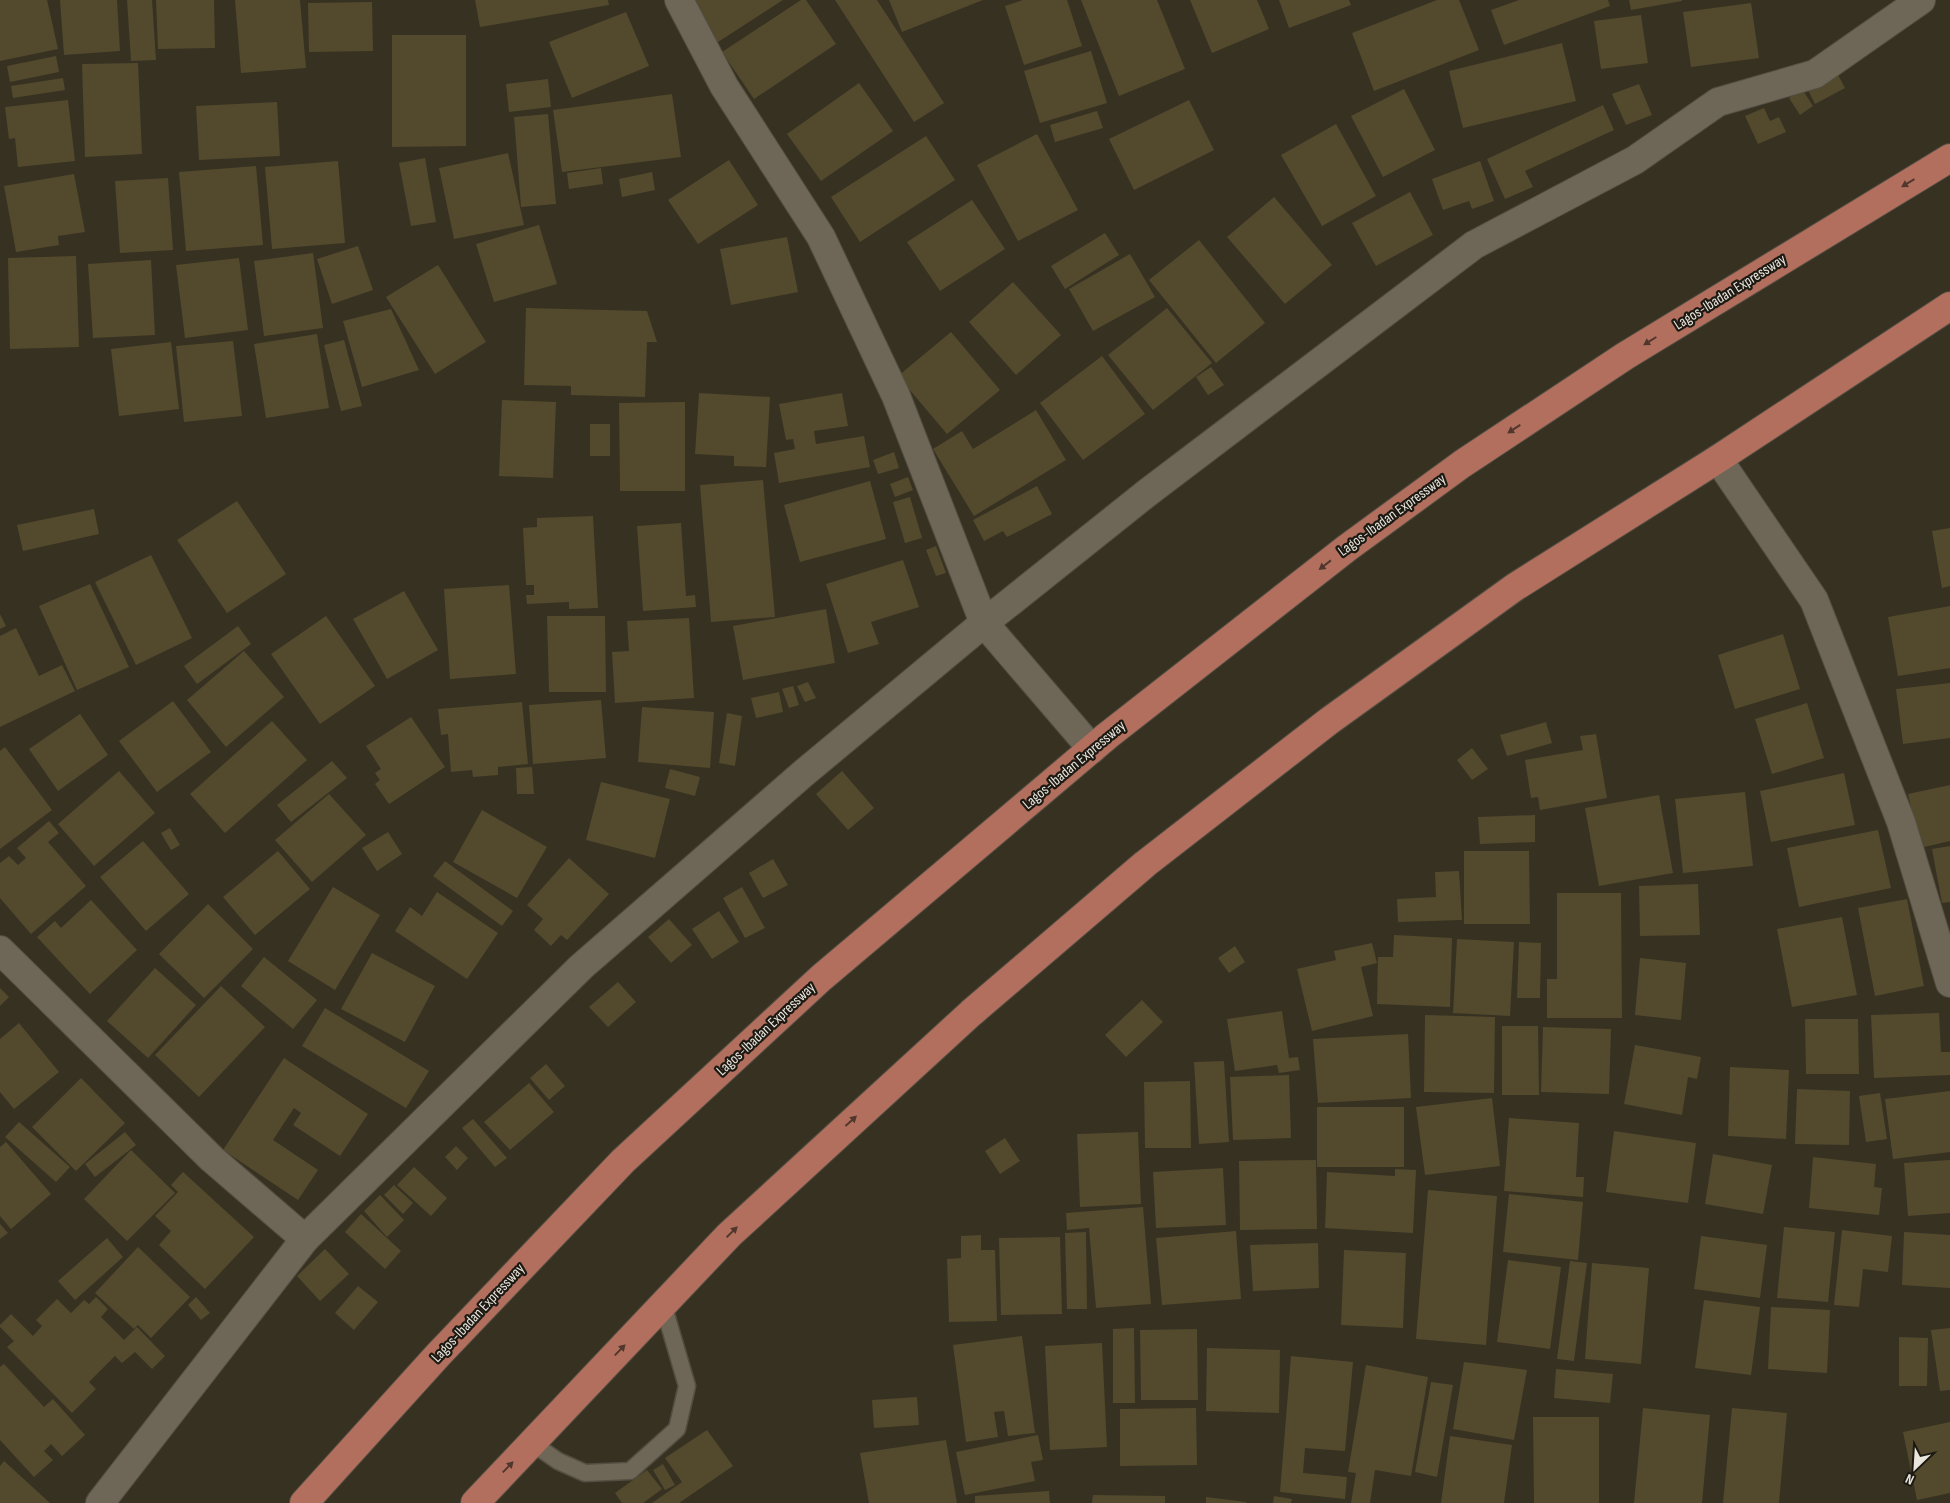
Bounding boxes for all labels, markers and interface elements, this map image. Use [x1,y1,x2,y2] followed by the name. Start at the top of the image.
[1902,178,1915,187] one-way arrow
[1670,250,1790,334] street label: Lagos-Ibadan Expressway
[1644,336,1657,346] one-way arrow
[1507,425,1521,434] one-way arrow
[1334,469,1450,560] street label: Lagos-Ibadan Expressway
[1318,560,1332,570] one-way arrow
[1019,716,1130,814] street label: Lagos-Ibadan Expressway
[712,978,820,1080] street label: Lagos-Ibadan Expressway
[845,1115,857,1127] one-way arrow
[726,1226,738,1238] one-way arrow
[427,1259,529,1367] street label: Lagos-Ibadan Expressway
[614,1344,626,1356] one-way arrow
[1890,1443,1940,1493] north arrow
[502,1462,514,1474] one-way arrow
[1903,1470,1917,1489] text: N

